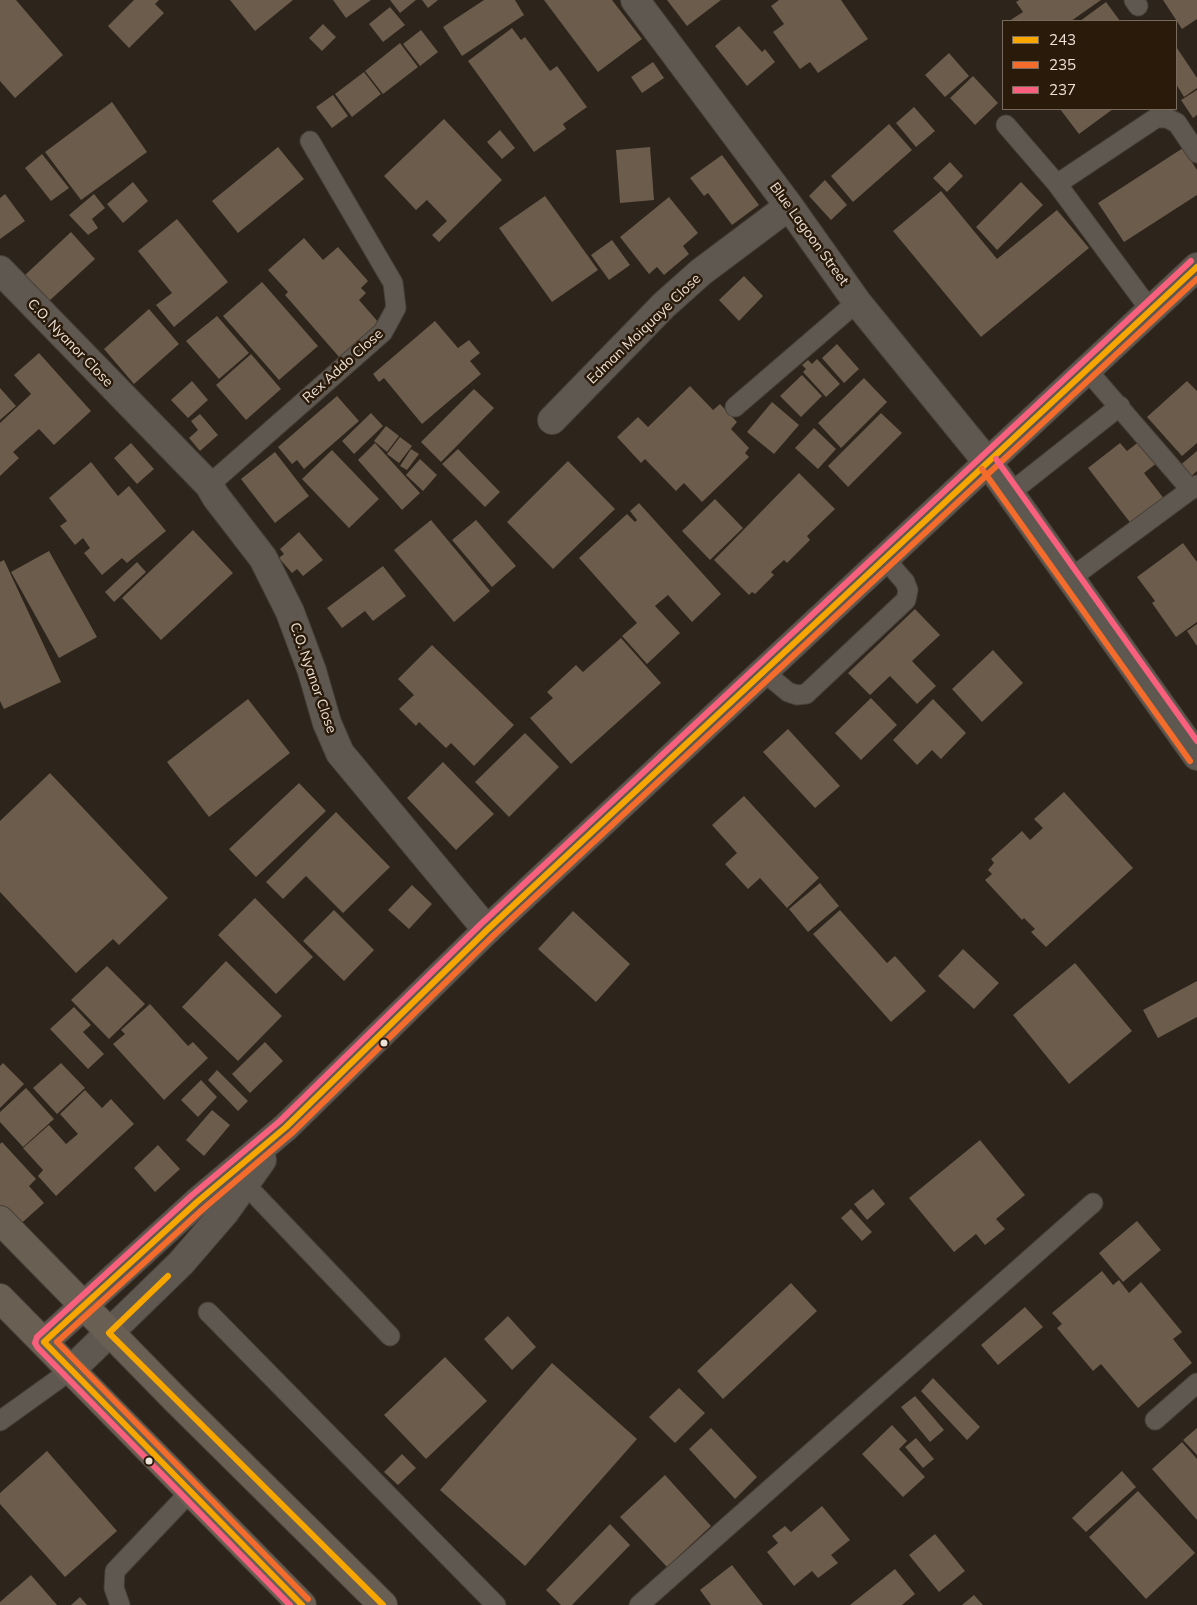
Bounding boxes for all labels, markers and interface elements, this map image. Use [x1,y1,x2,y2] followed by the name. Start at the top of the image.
[1002,20,1177,110] legend
[1049,30,1076,49] text: 243
[1049,55,1076,74] text: 235
[1049,80,1076,99] text: 237
[766,179,852,289] street label: Blue Lagoon Street
[584,270,704,388] street label: Edman Moiquaye Close
[24,295,116,391] street label: C.O. Nyanor Close
[299,326,387,406] street label: Rex Addo Close
[286,620,340,736] street label: C.O. Nyanor Close
[379,1038,389,1048] unlabelled marker
[144,1456,154,1466] unlabelled marker

